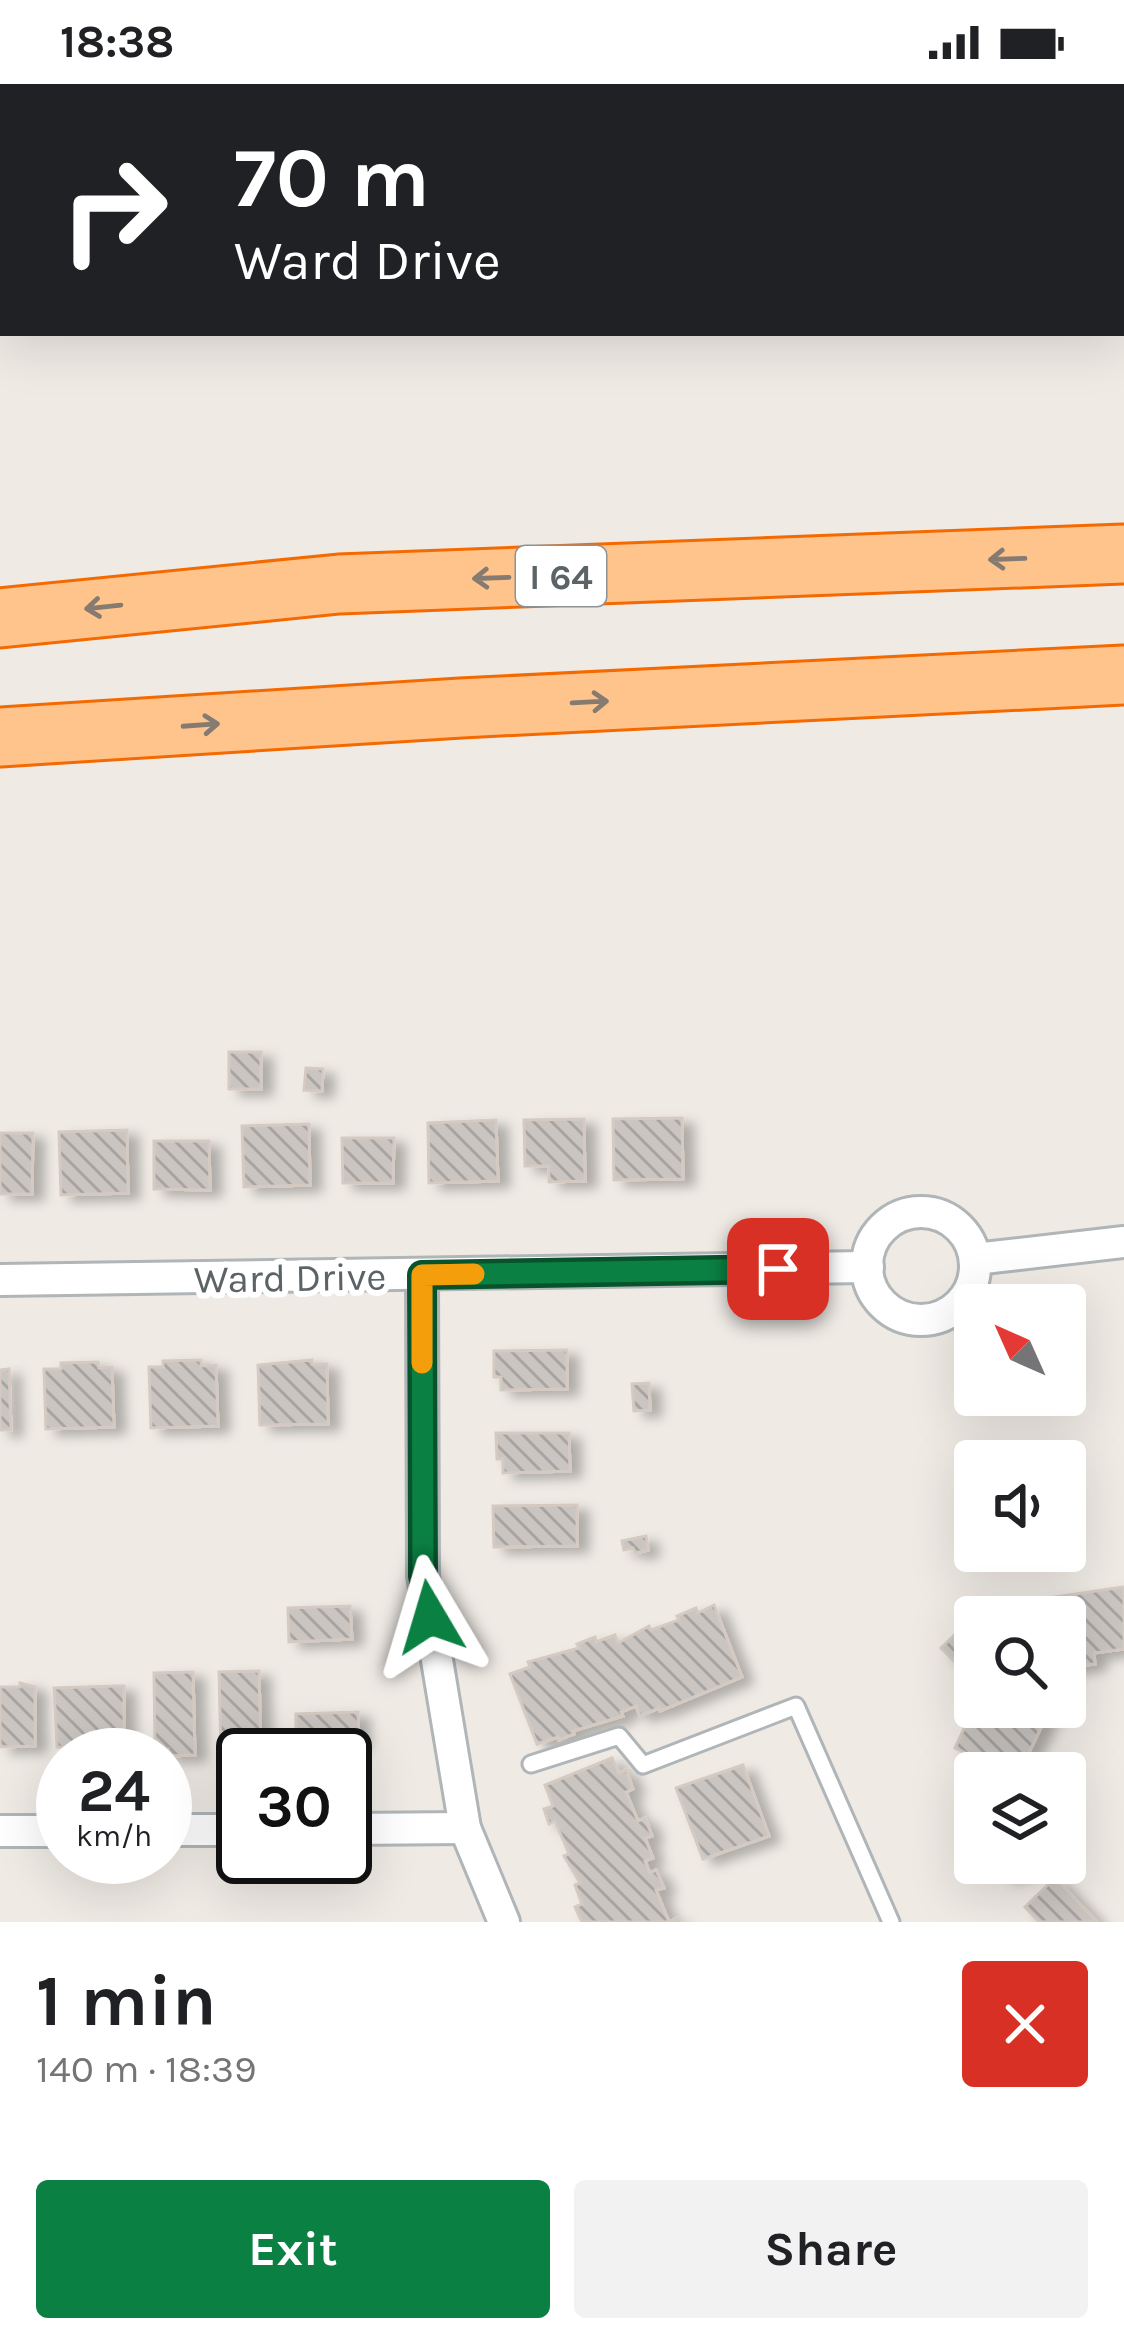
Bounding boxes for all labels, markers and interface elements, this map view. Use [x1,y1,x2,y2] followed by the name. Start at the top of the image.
[60,16,174,68] text: 18:38
[234,129,430,227] text: 70 m
[36,132,192,288] icon: right
[234,229,501,293] text: Ward Drive
[516,546,606,606] road number: I 64
[988,548,1027,571] one-way arrow
[472,567,511,590] one-way arrow
[84,596,123,619] one-way arrow
[570,690,609,713] one-way arrow
[181,713,220,736] one-way arrow
[727,1218,829,1320] pin
[745,1236,811,1302] icon: arrive
[193,1253,387,1303] street label: Ward Drive
[954,1284,1086,1416] north arrow
[954,1284,1086,1884] map controls
[954,1440,1086,1572] button: sound
[367,1554,493,1680] position arrow
[954,1596,1086,1728] button: search
[216,1728,372,1884] speed limit sign: 30
[954,1752,1086,1884] button: layers
[78,1756,150,1826] text: 24
[76,1818,152,1854] text: km/h
[36,1959,217,2043] text: 1 min
[962,1961,1088,2087] button: close
[36,2046,257,2092] text: 140 m · 18:39
[36,2180,550,2318] button: Exit
[574,2180,1088,2318] button: Share

